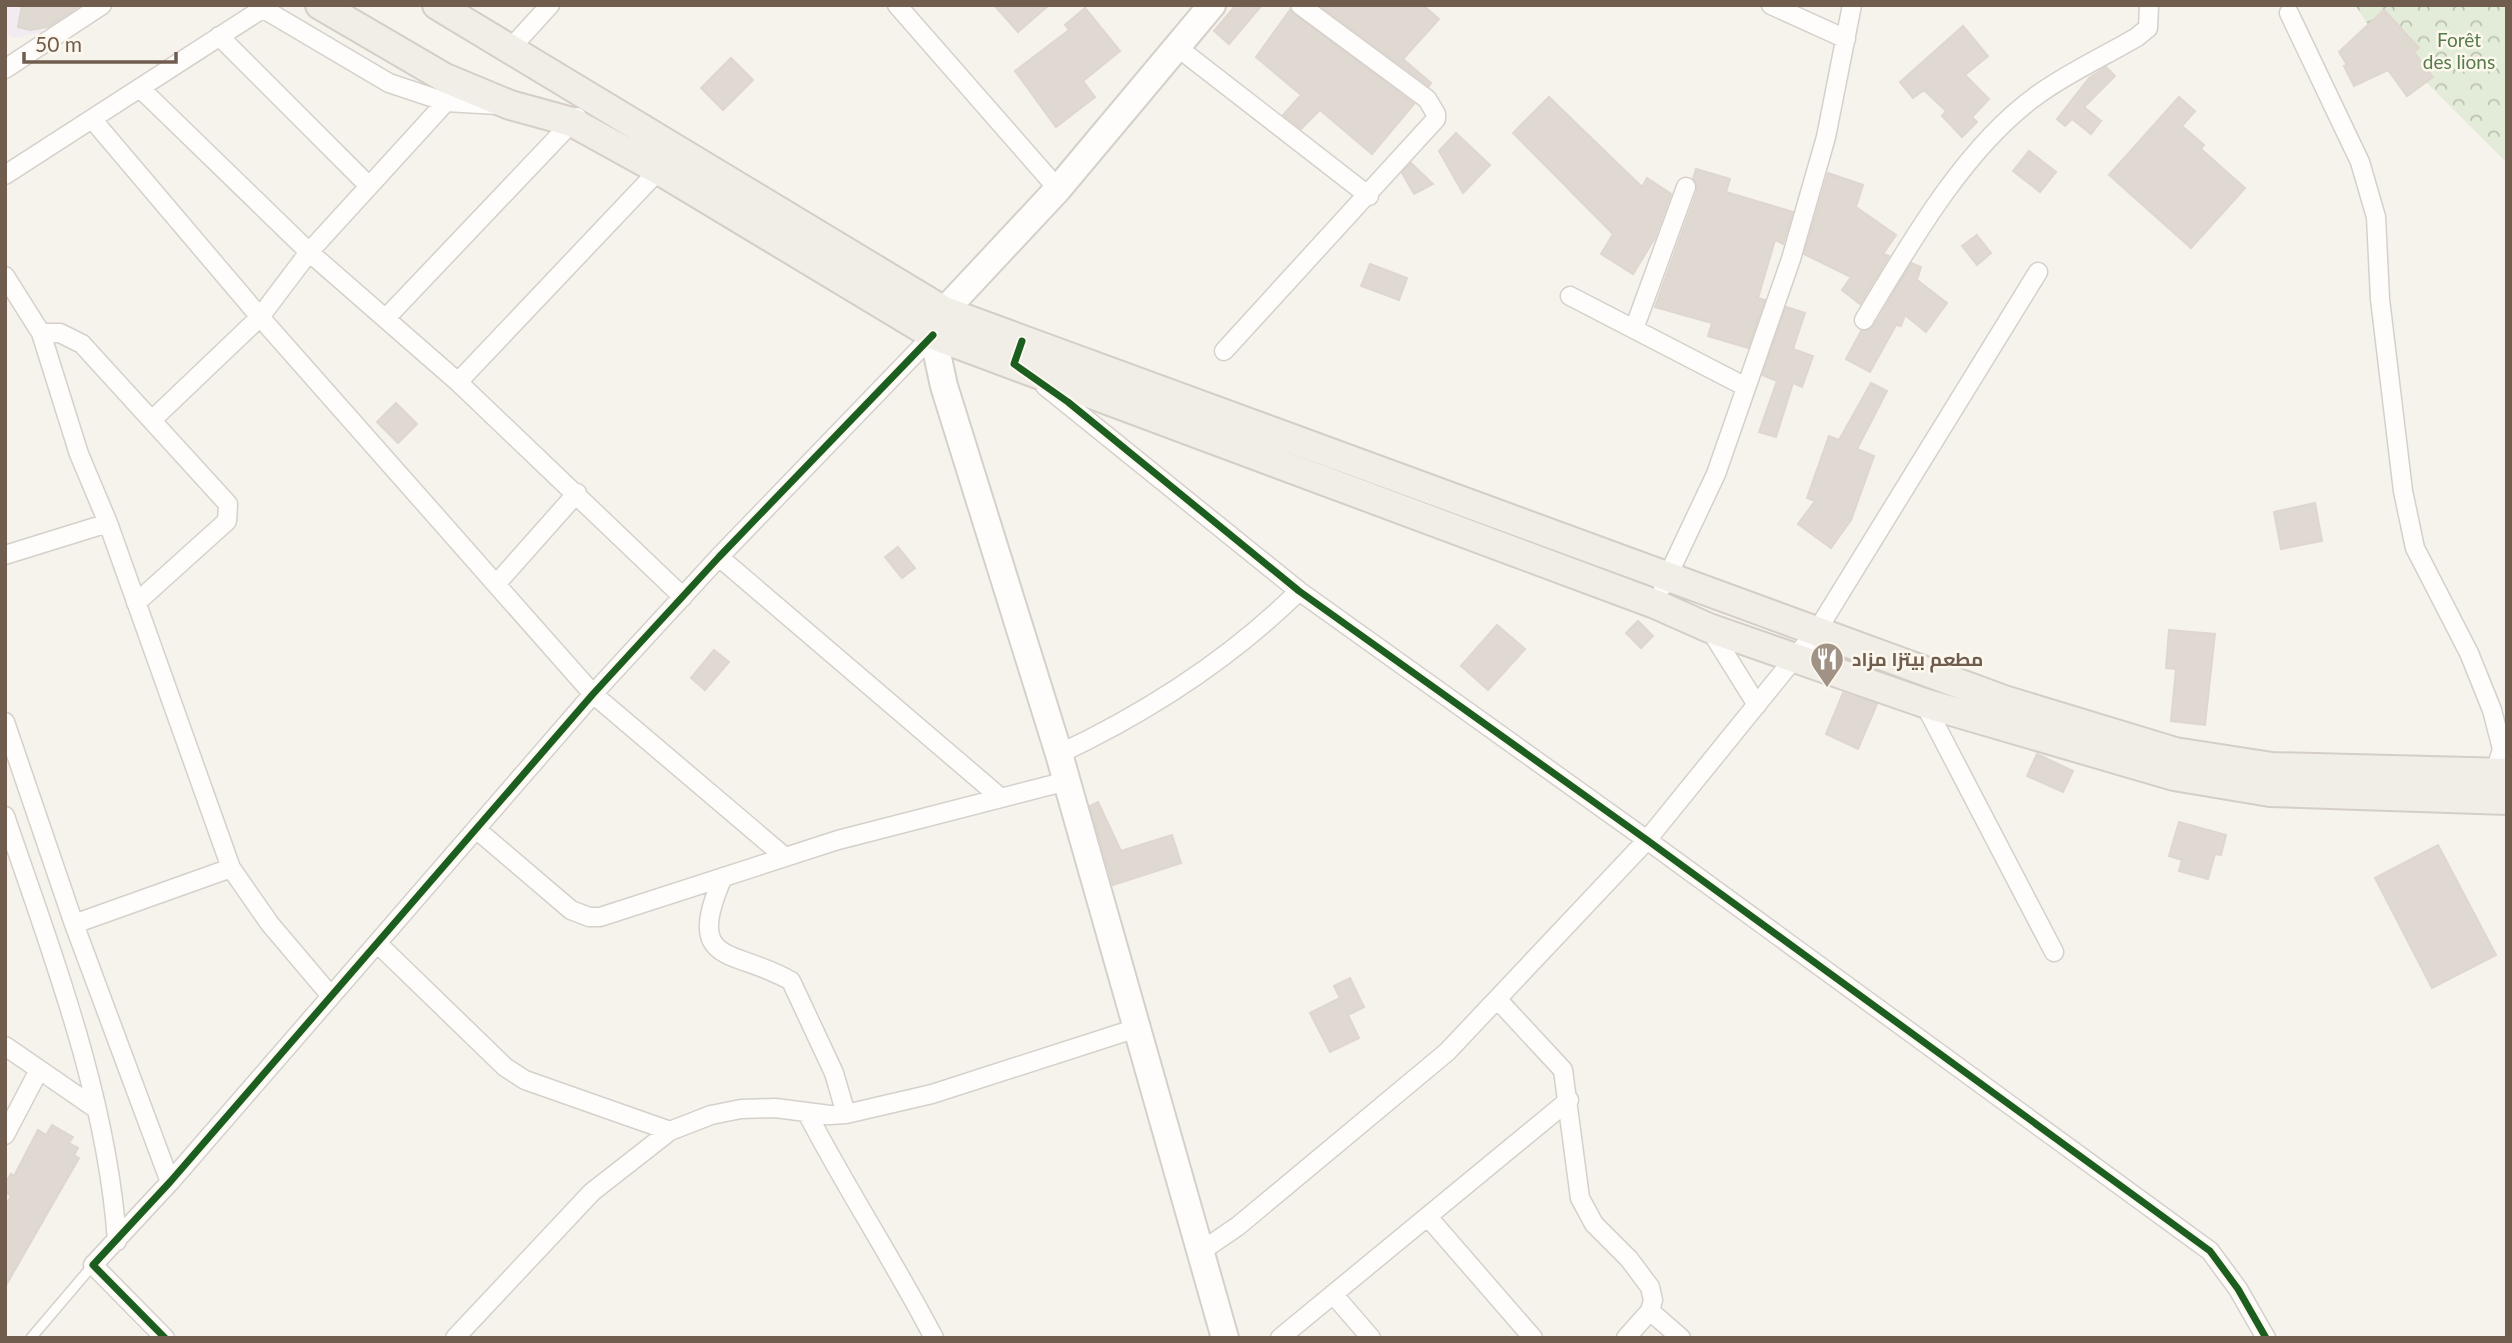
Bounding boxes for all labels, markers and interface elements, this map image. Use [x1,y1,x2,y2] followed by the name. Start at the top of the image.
[24,21,177,65] scale bar
[2423,28,2495,73] park label: Forêt des lions
[35,31,82,56] text: 50 m
[1808,640,1846,689] restaurant icon: مطعم بيتزا مزاد
[1852,647,1983,673] place label: مطعم بيتزا مزاد

